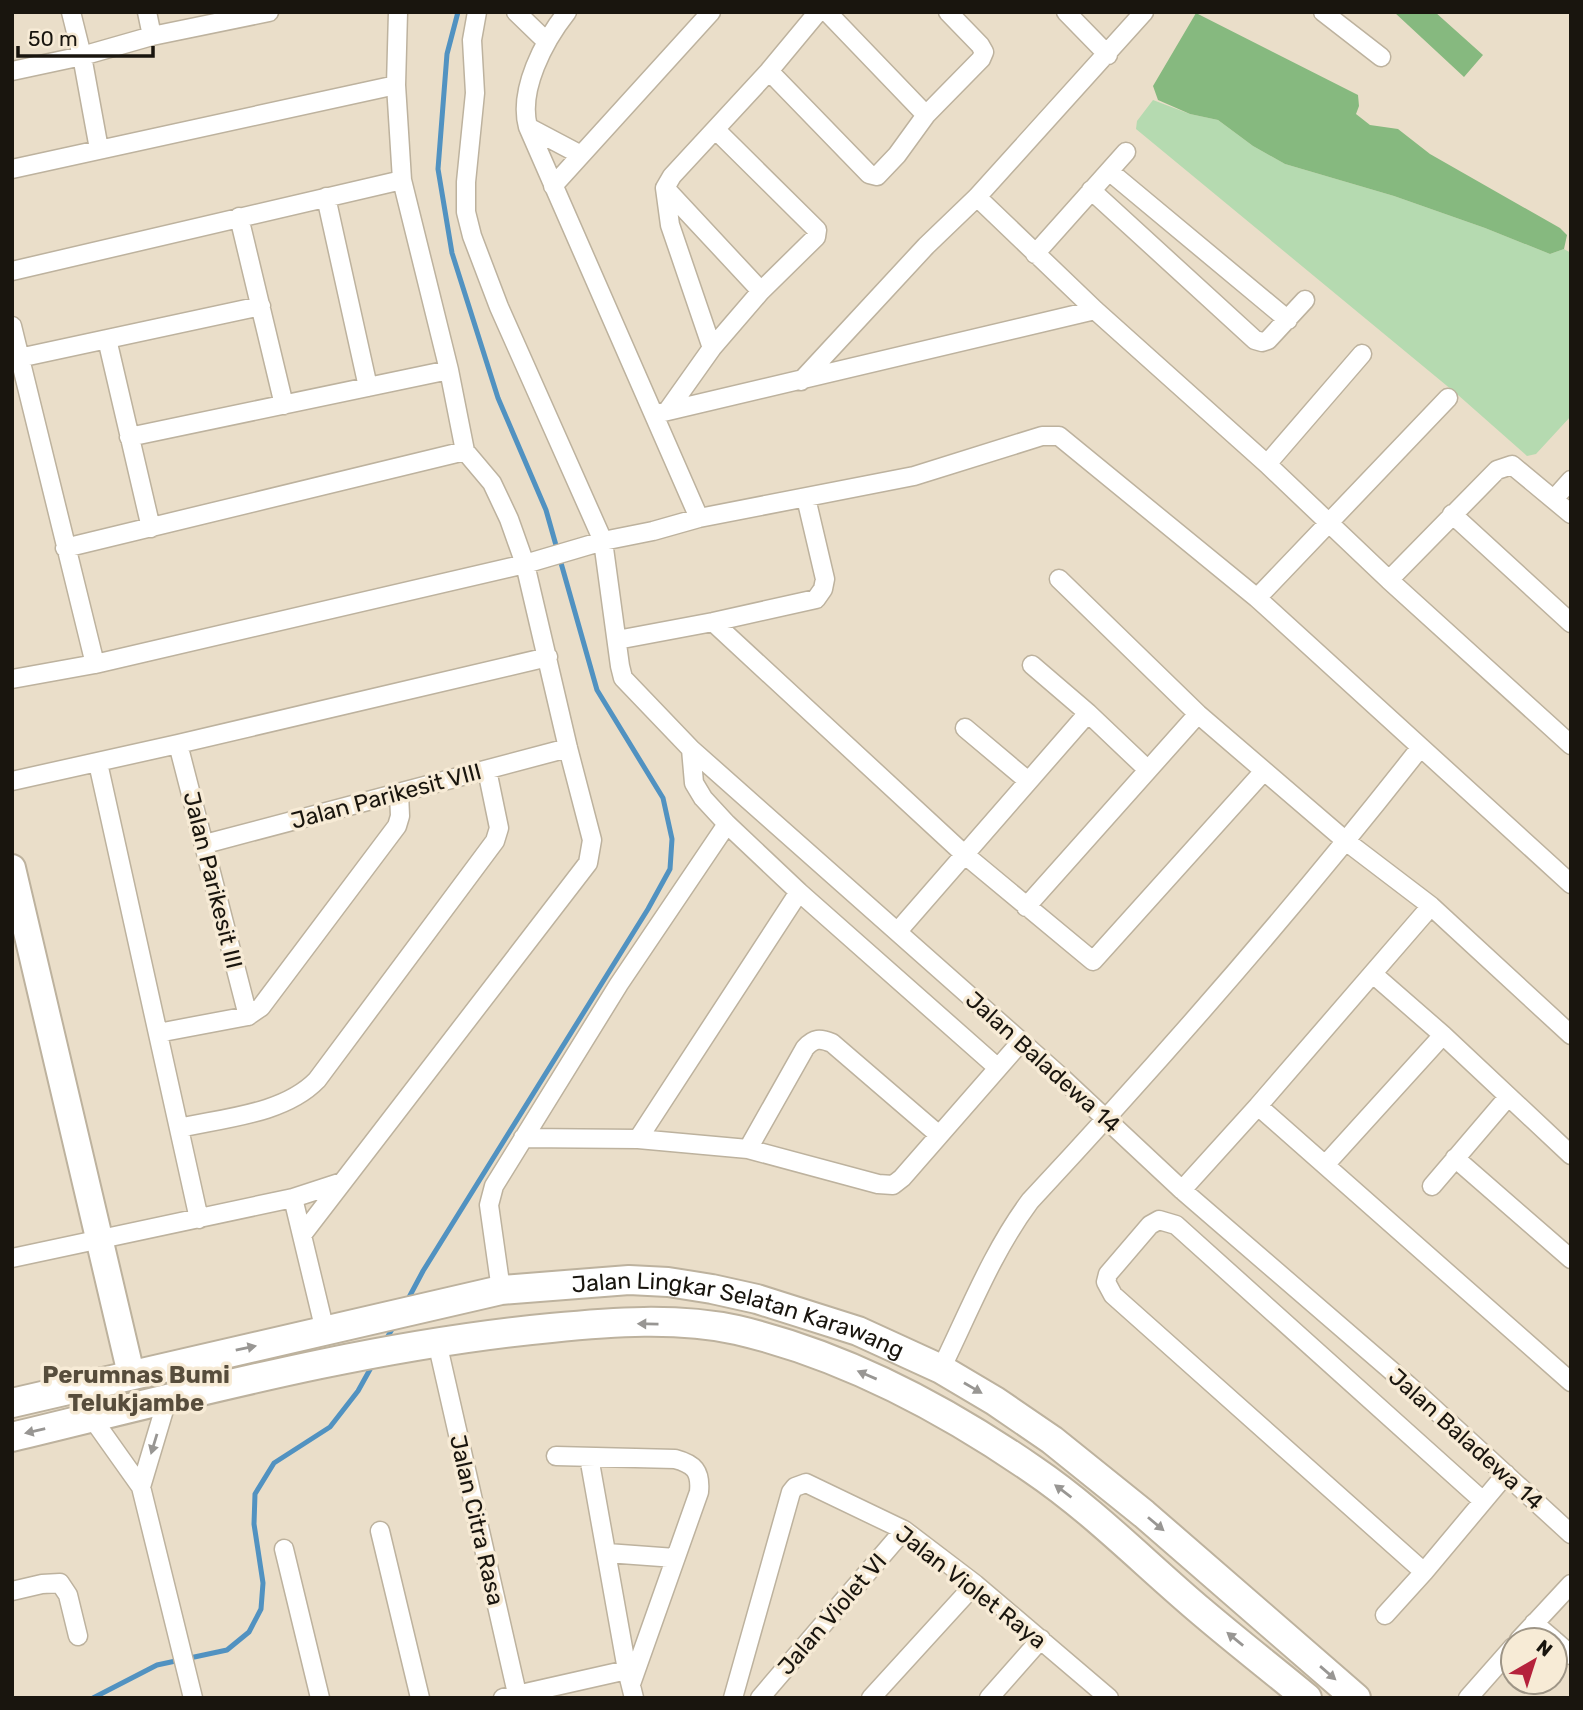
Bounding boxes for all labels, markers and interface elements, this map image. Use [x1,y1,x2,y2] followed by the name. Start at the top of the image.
[18,14,152,58] scale bar
[28,26,78,51] text: 50 m
[288,757,484,835] street label: Jalan Parikesit VIII
[177,789,249,971] street label: Jalan Parikesit III
[960,985,1126,1139] street label: Jalan Baladewa 14
[571,1266,909,1364] street label: Jalan Lingkar Selatan Karawang
[637,1318,659,1329] one-way arrow
[235,1343,257,1354] one-way arrow
[42,1361,230,1417] district label: Perumnas Bumi Telukjambe
[1383,1362,1549,1516] street label: Jalan Baladewa 14
[857,1369,878,1380] one-way arrow
[964,1382,983,1394] one-way arrow
[24,1426,46,1437] one-way arrow
[444,1432,510,1608] street label: Jalan Citra Rasa
[149,1433,159,1454] one-way arrow
[1054,1483,1072,1498] one-way arrow
[1147,1516,1164,1531] one-way arrow
[890,1519,1052,1655] street label: Jalan Violet Raya
[772,1547,892,1681] street label: Jalan Violet VI
[1499,1626,1569,1696] north arrow
[1227,1632,1244,1647] one-way arrow
[1532,1635,1557,1661] text: N
[1319,1665,1336,1680] one-way arrow

